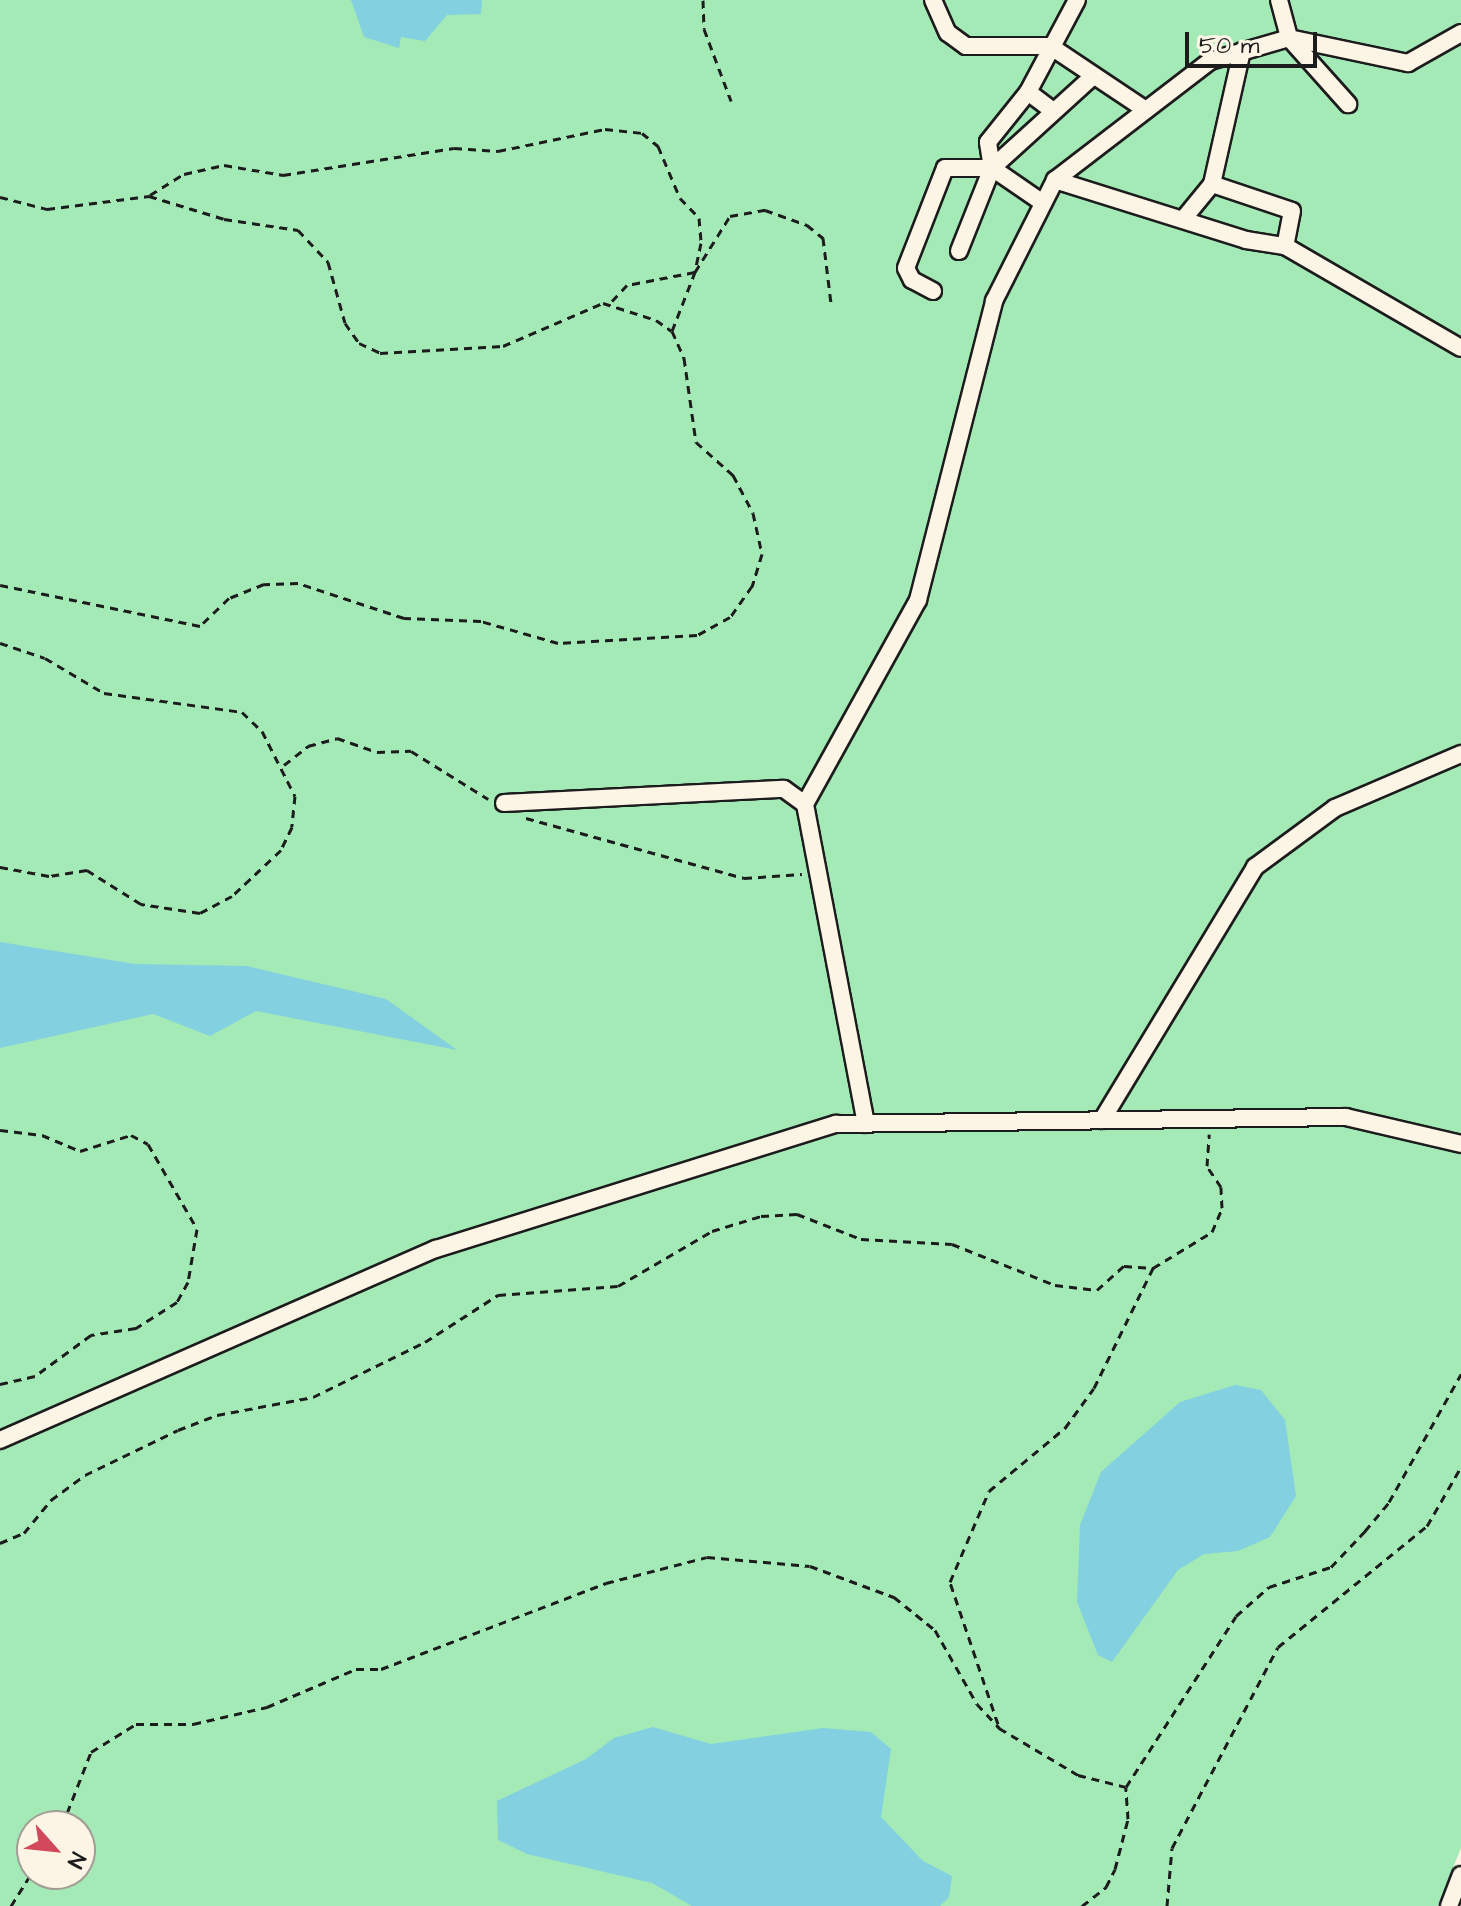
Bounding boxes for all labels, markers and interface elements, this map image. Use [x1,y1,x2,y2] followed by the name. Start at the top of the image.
[1189,16,1321,66] scale bar
[1199,29,1259,63] text: 50 m
[16,1810,96,1890] north arrow
[59,1847,93,1873] text: N

